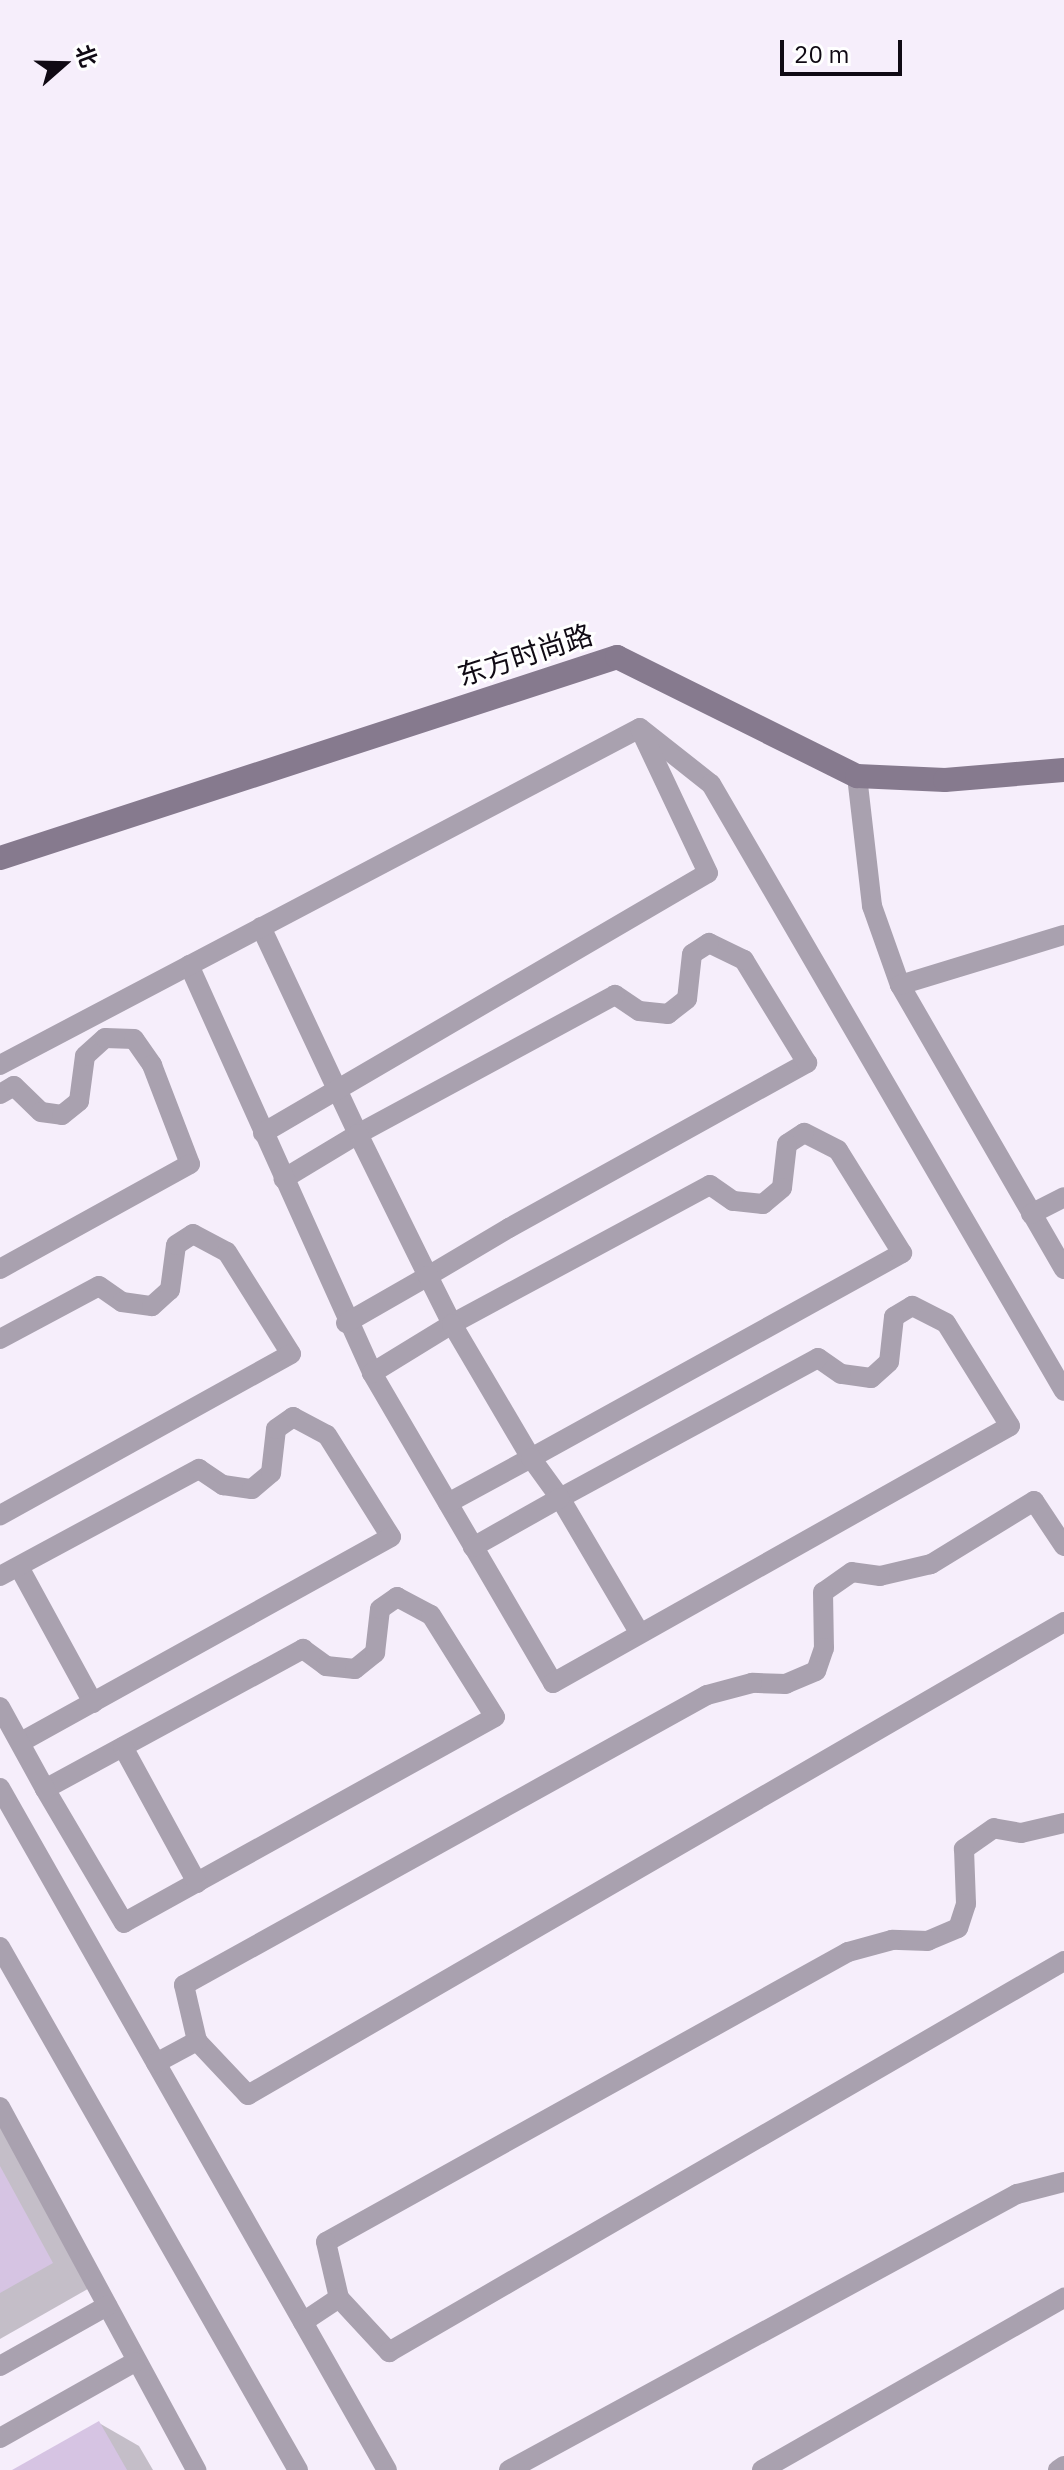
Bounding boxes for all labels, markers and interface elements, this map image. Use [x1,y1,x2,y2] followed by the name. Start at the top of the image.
[24,24,104,104] north arrow
[784,24,906,74] scale bar
[794,38,849,70] text: 20 m
[70,40,104,71] text: 北
[453,617,597,693] street label: 东方时尚路

